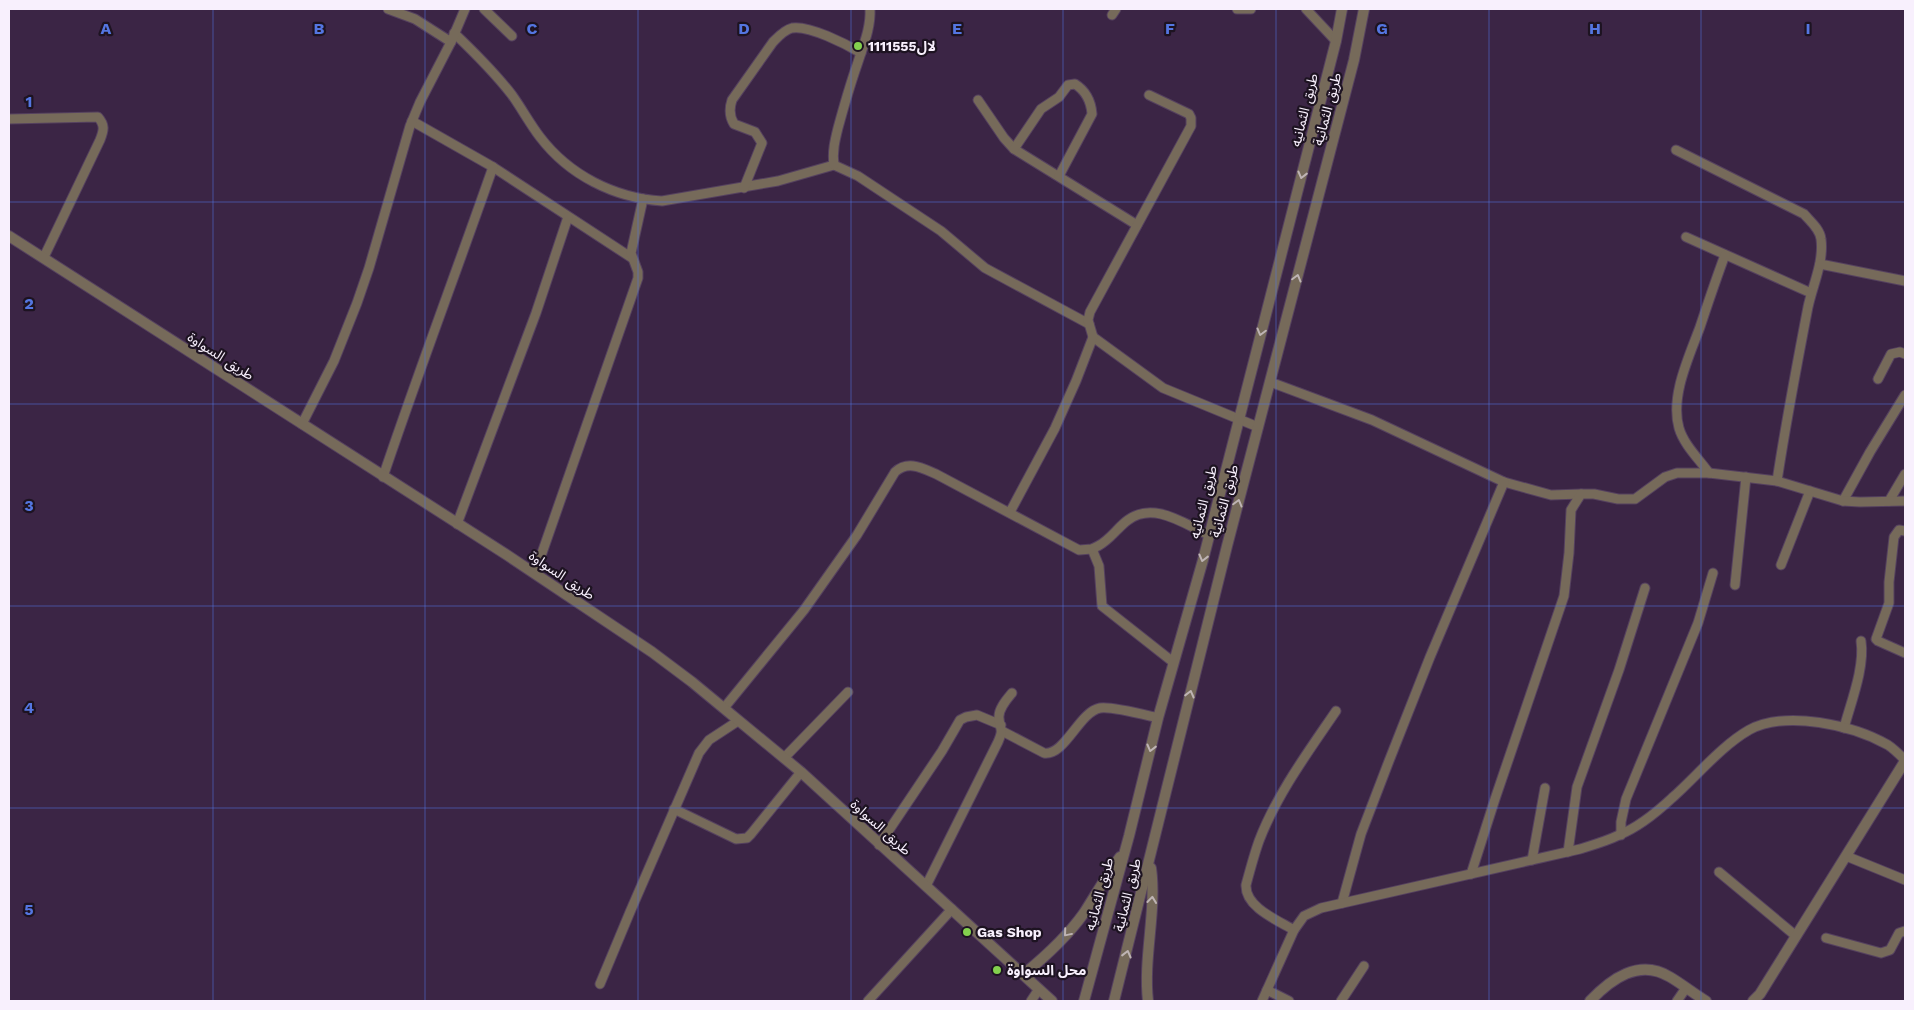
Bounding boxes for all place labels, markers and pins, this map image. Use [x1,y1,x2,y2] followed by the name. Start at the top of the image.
[868,38,936,55] place label: 1111555لال
[852,40,864,52] marker: 1111555لال
[977,924,1042,940] place label: Gas Shop
[961,926,973,938] marker: Gas Shop
[1007,962,1086,978] place label: محل السواوة
[991,964,1003,976] marker: محل السواوة

